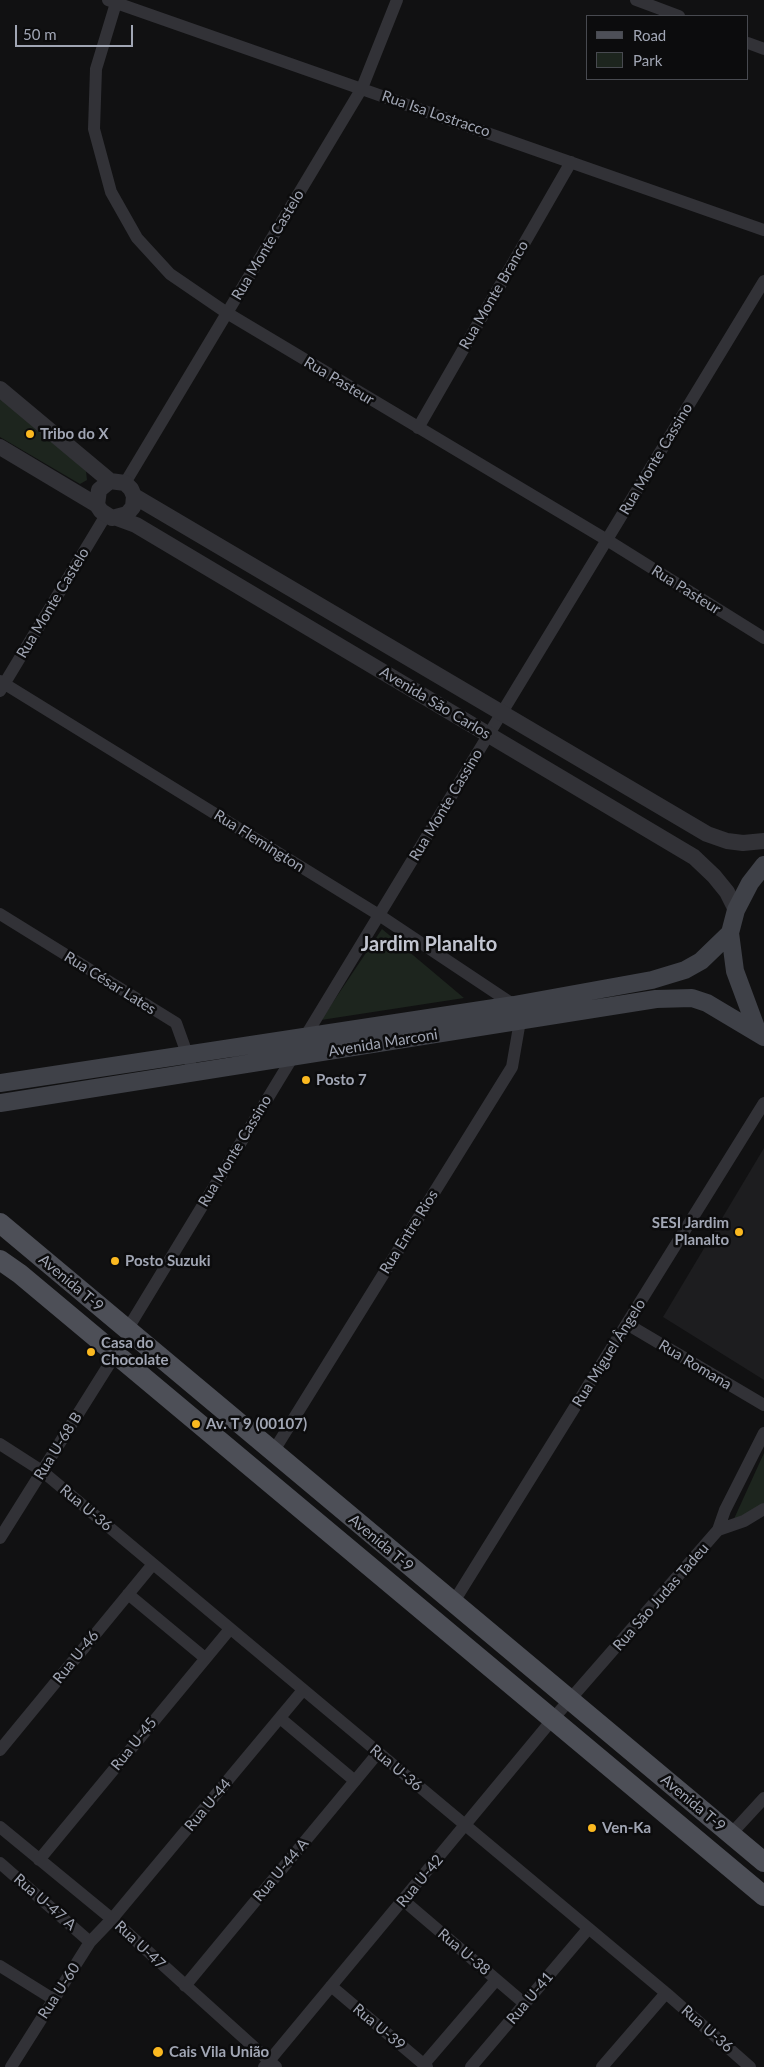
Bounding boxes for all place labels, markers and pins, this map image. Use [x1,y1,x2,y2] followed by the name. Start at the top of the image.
[40,425,108,443] place label: Tribo do X
[24,428,36,440] marker: Tribo do X
[316,1071,367,1089] place label: Posto 7
[300,1074,312,1086] marker: Posto 7
[652,1214,729,1249] place label: SESI Jardim Planalto
[733,1226,745,1238] marker: SESI Jardim Planalto
[125,1252,211,1270] place label: Posto Suzuki
[109,1255,121,1267] marker: Posto Suzuki
[101,1334,168,1369] place label: Casa do Chocolate
[85,1346,97,1358] marker: Casa do Chocolate
[206,1415,307,1433] place label: Av. T 9 (00107)
[190,1418,202,1430] marker: Av. T 9 (00107)
[602,1819,651,1837] place label: Ven-Ka
[586,1822,598,1834] marker: Ven-Ka
[169,2043,269,2061] place label: Cais Vila União
[151,2045,165,2059] marker: Cais Vila União

